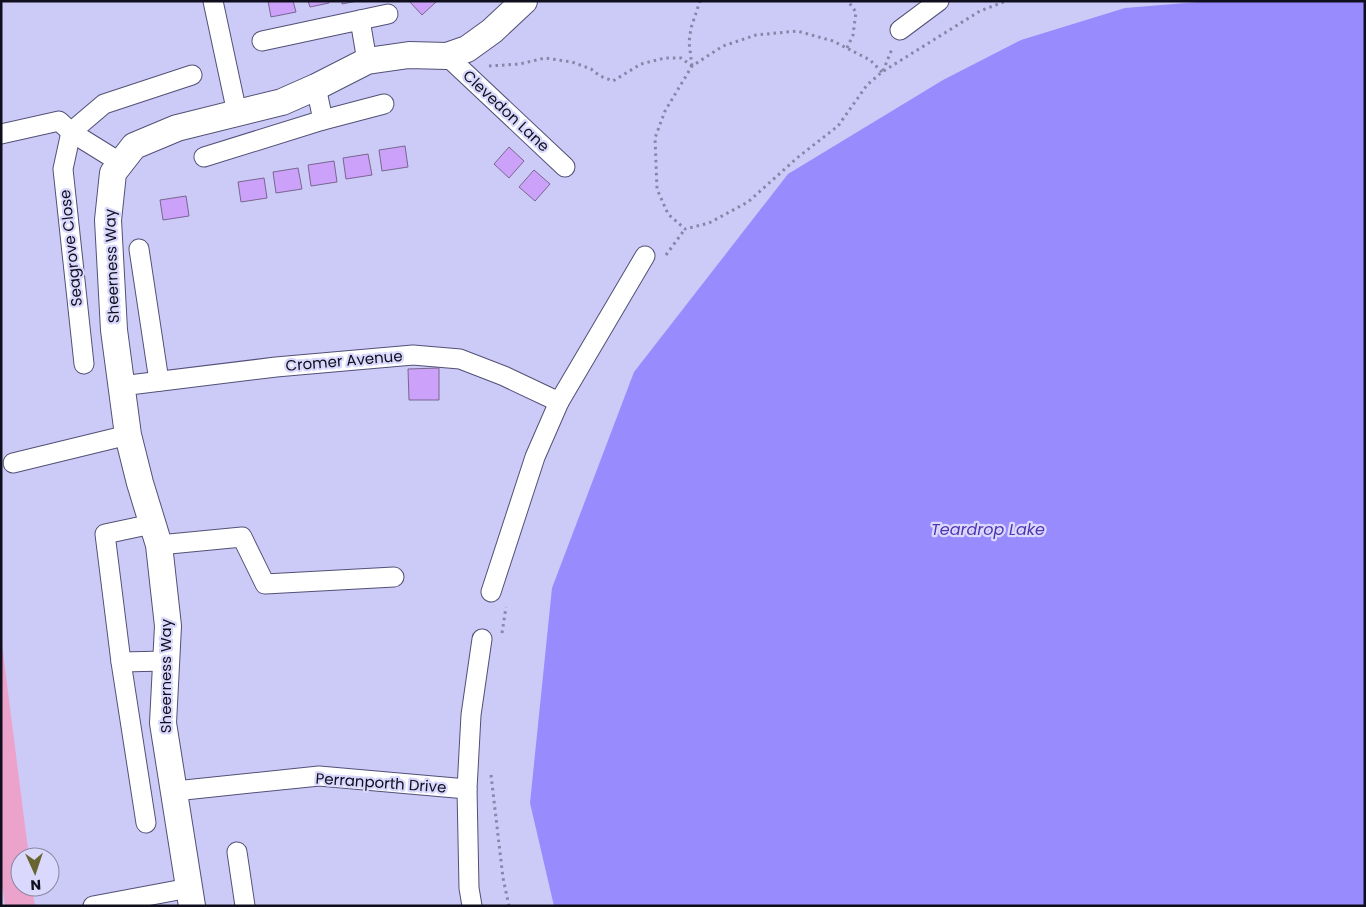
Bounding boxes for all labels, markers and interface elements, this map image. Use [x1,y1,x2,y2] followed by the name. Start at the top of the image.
[459,65,554,156] street label: Clevedon Lane
[54,189,87,307] street label: Seagrove Close
[99,208,124,324] street label: Sheerness Way
[285,345,403,376] street label: Cromer Avenue
[931,518,1045,541] water label: Teardrop Lake
[155,618,176,733] street label: Sheerness Way
[315,767,447,798] street label: Perranporth Drive
[10,847,60,897] north arrow
[30,875,41,895] text: N

